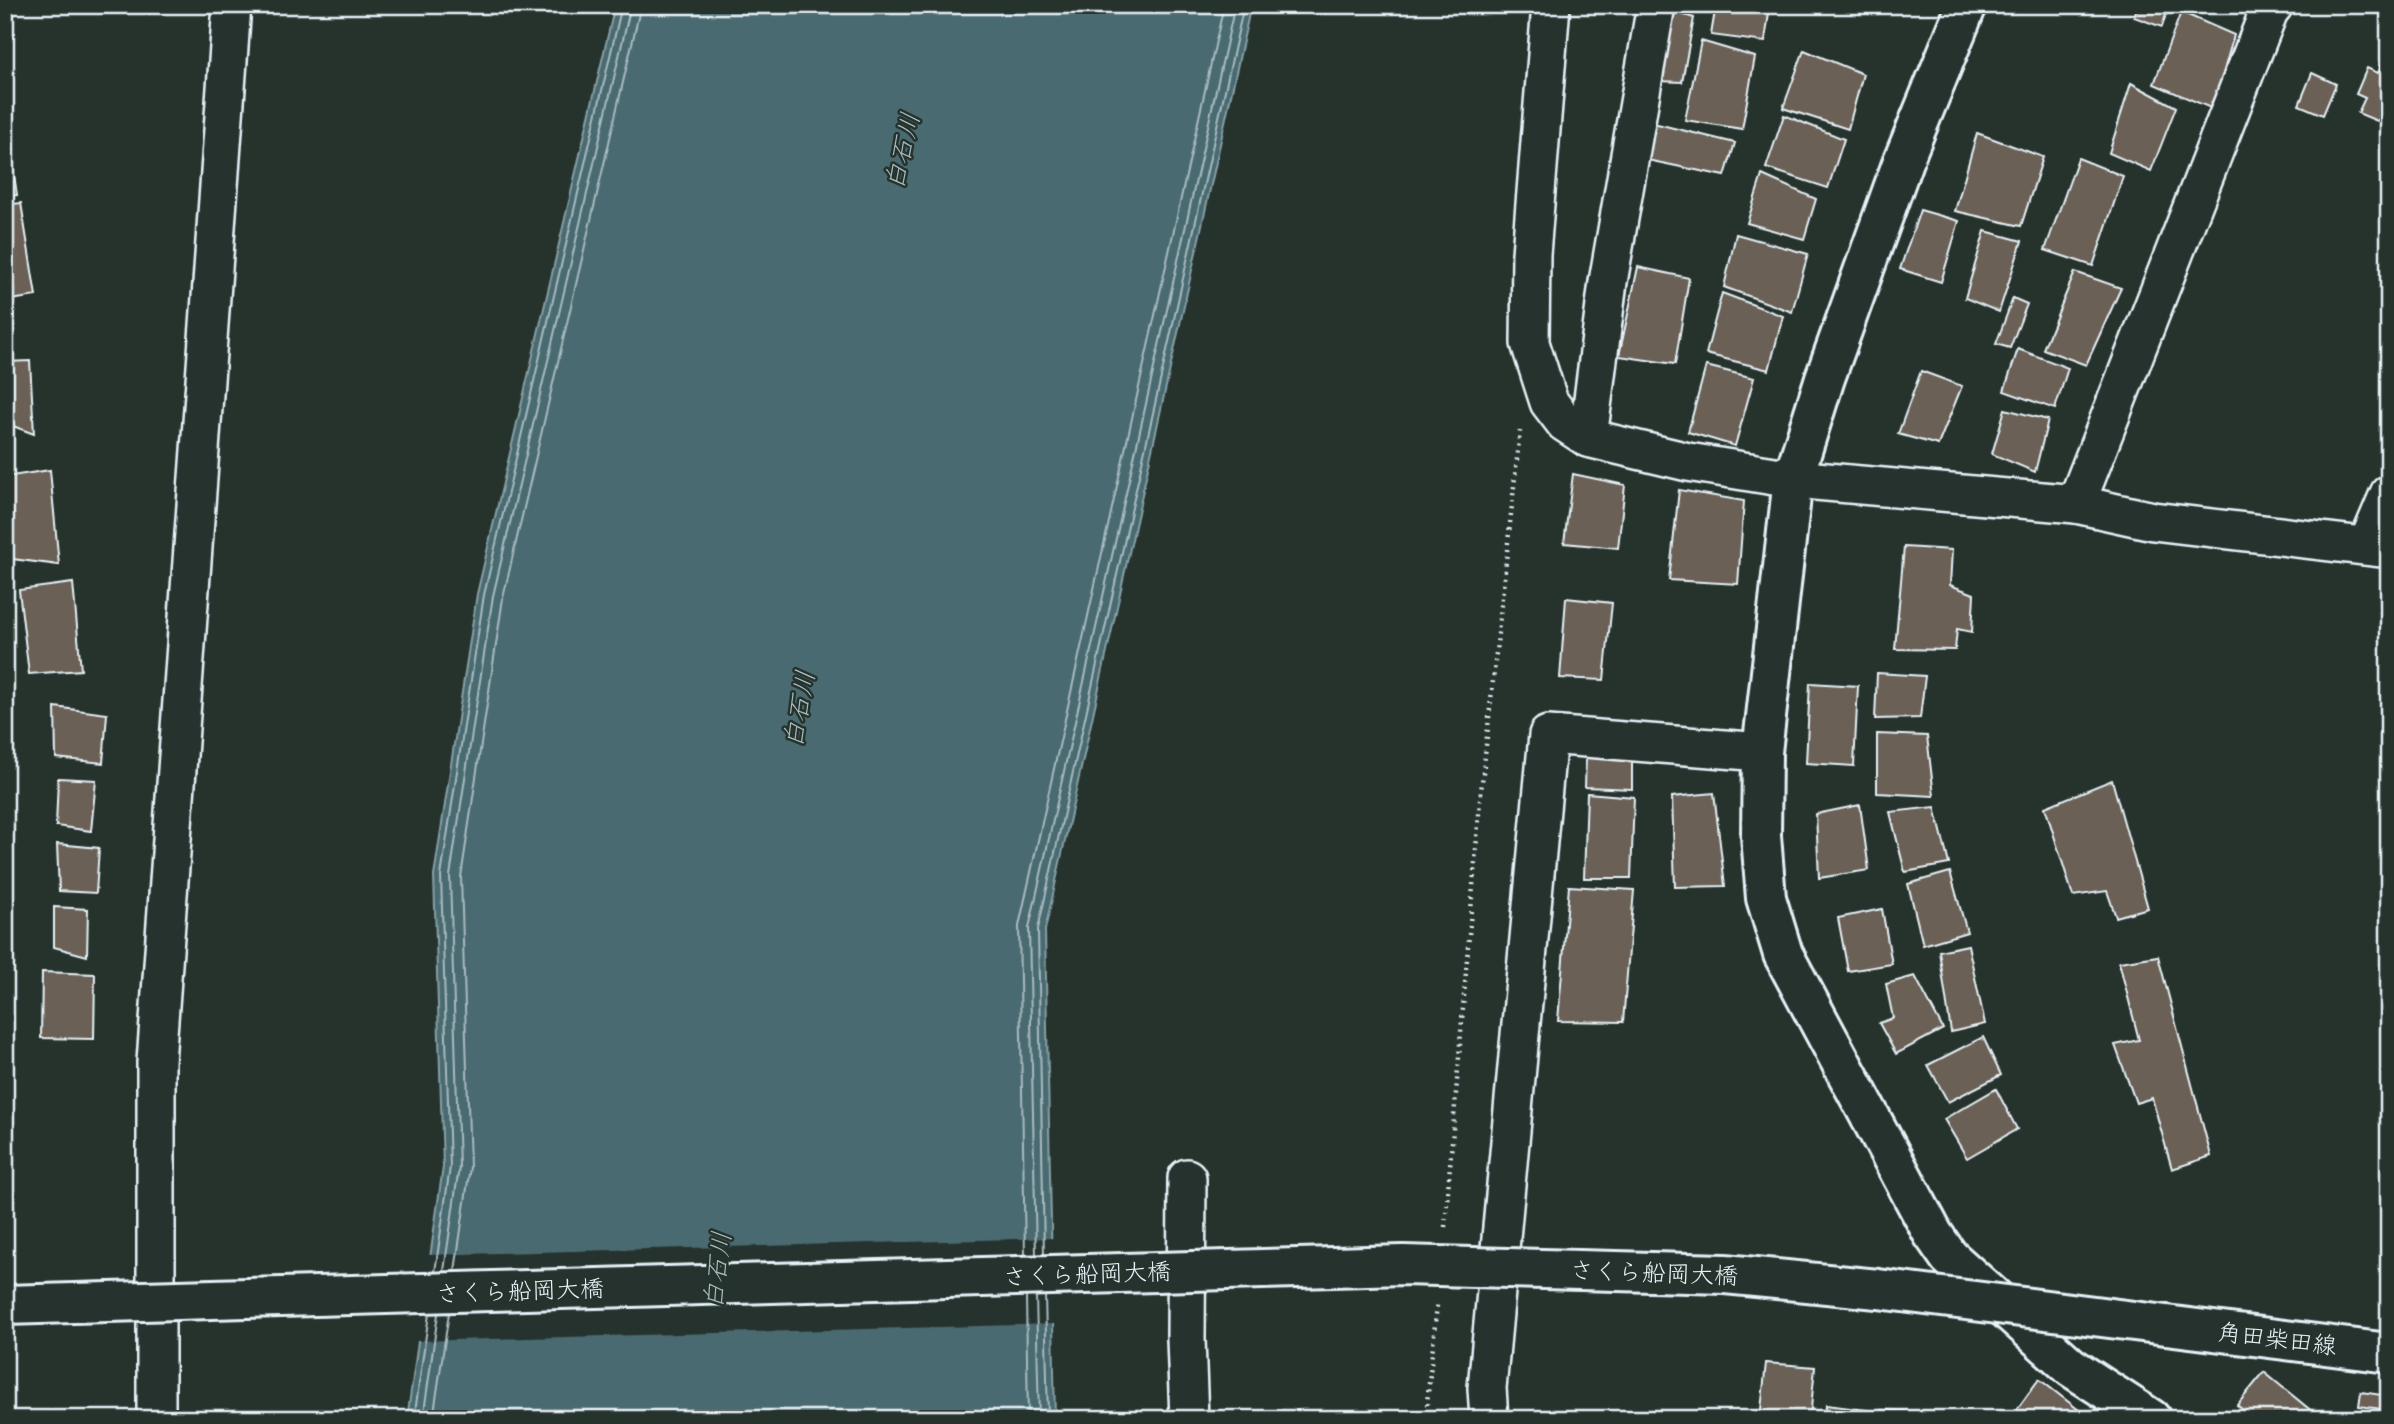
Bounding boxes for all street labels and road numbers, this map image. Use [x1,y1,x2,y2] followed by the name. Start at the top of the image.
[1570,1253,1739,1291] street label: さくら船岡大橋
[1002,1254,1171,1292] street label: さくら船岡大橋
[435,1271,604,1309] street label: さくら船岡大橋
[2216,1315,2339,1361] street label: 角田柴田線

